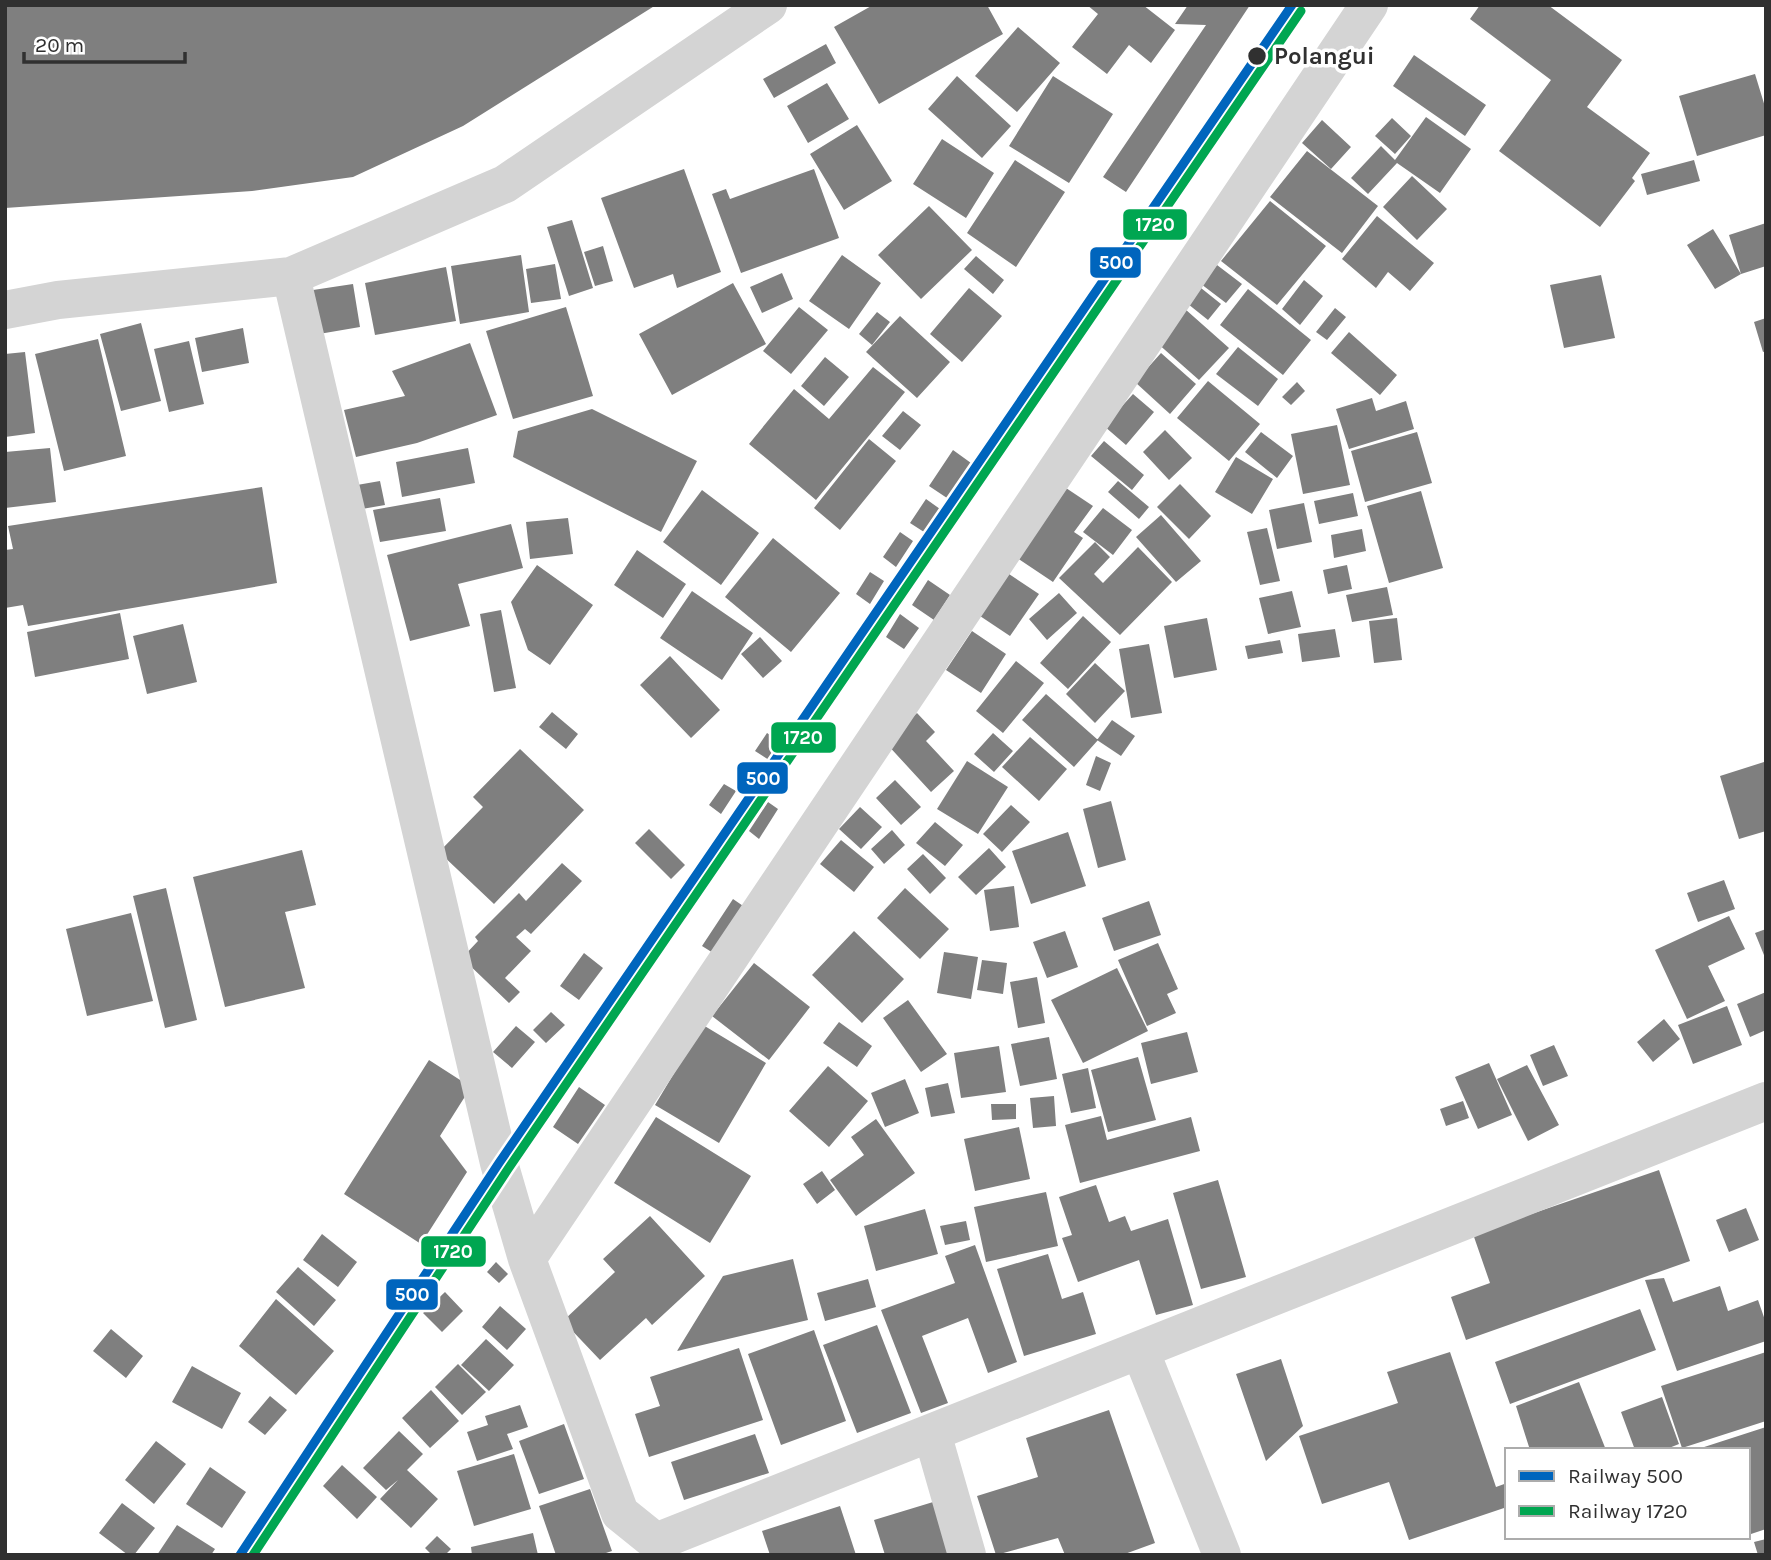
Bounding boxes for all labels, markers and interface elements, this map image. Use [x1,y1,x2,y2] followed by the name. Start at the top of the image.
[24,21,186,65] scale bar
[35,33,84,57] text: 20 m
[1274,42,1375,70] place label: Polangui
[1246,45,1268,67] marker: Polangui
[1122,208,1188,241] line badge: 1720
[1135,214,1175,236] text: 1720
[1089,246,1142,279] line badge: 500
[1098,252,1134,274] text: 500
[770,721,837,754] line badge: 1720
[783,727,823,749] text: 1720
[736,761,789,795] line badge: 500
[745,768,781,790] text: 500
[420,1235,487,1268] line badge: 1720
[433,1241,473,1263] text: 1720
[385,1278,439,1311] line badge: 500
[394,1284,430,1306] text: 500
[1505,1448,1750,1539] legend
[1568,1464,1683,1488] text: Railway 500
[1568,1499,1688,1523] text: Railway 1720

